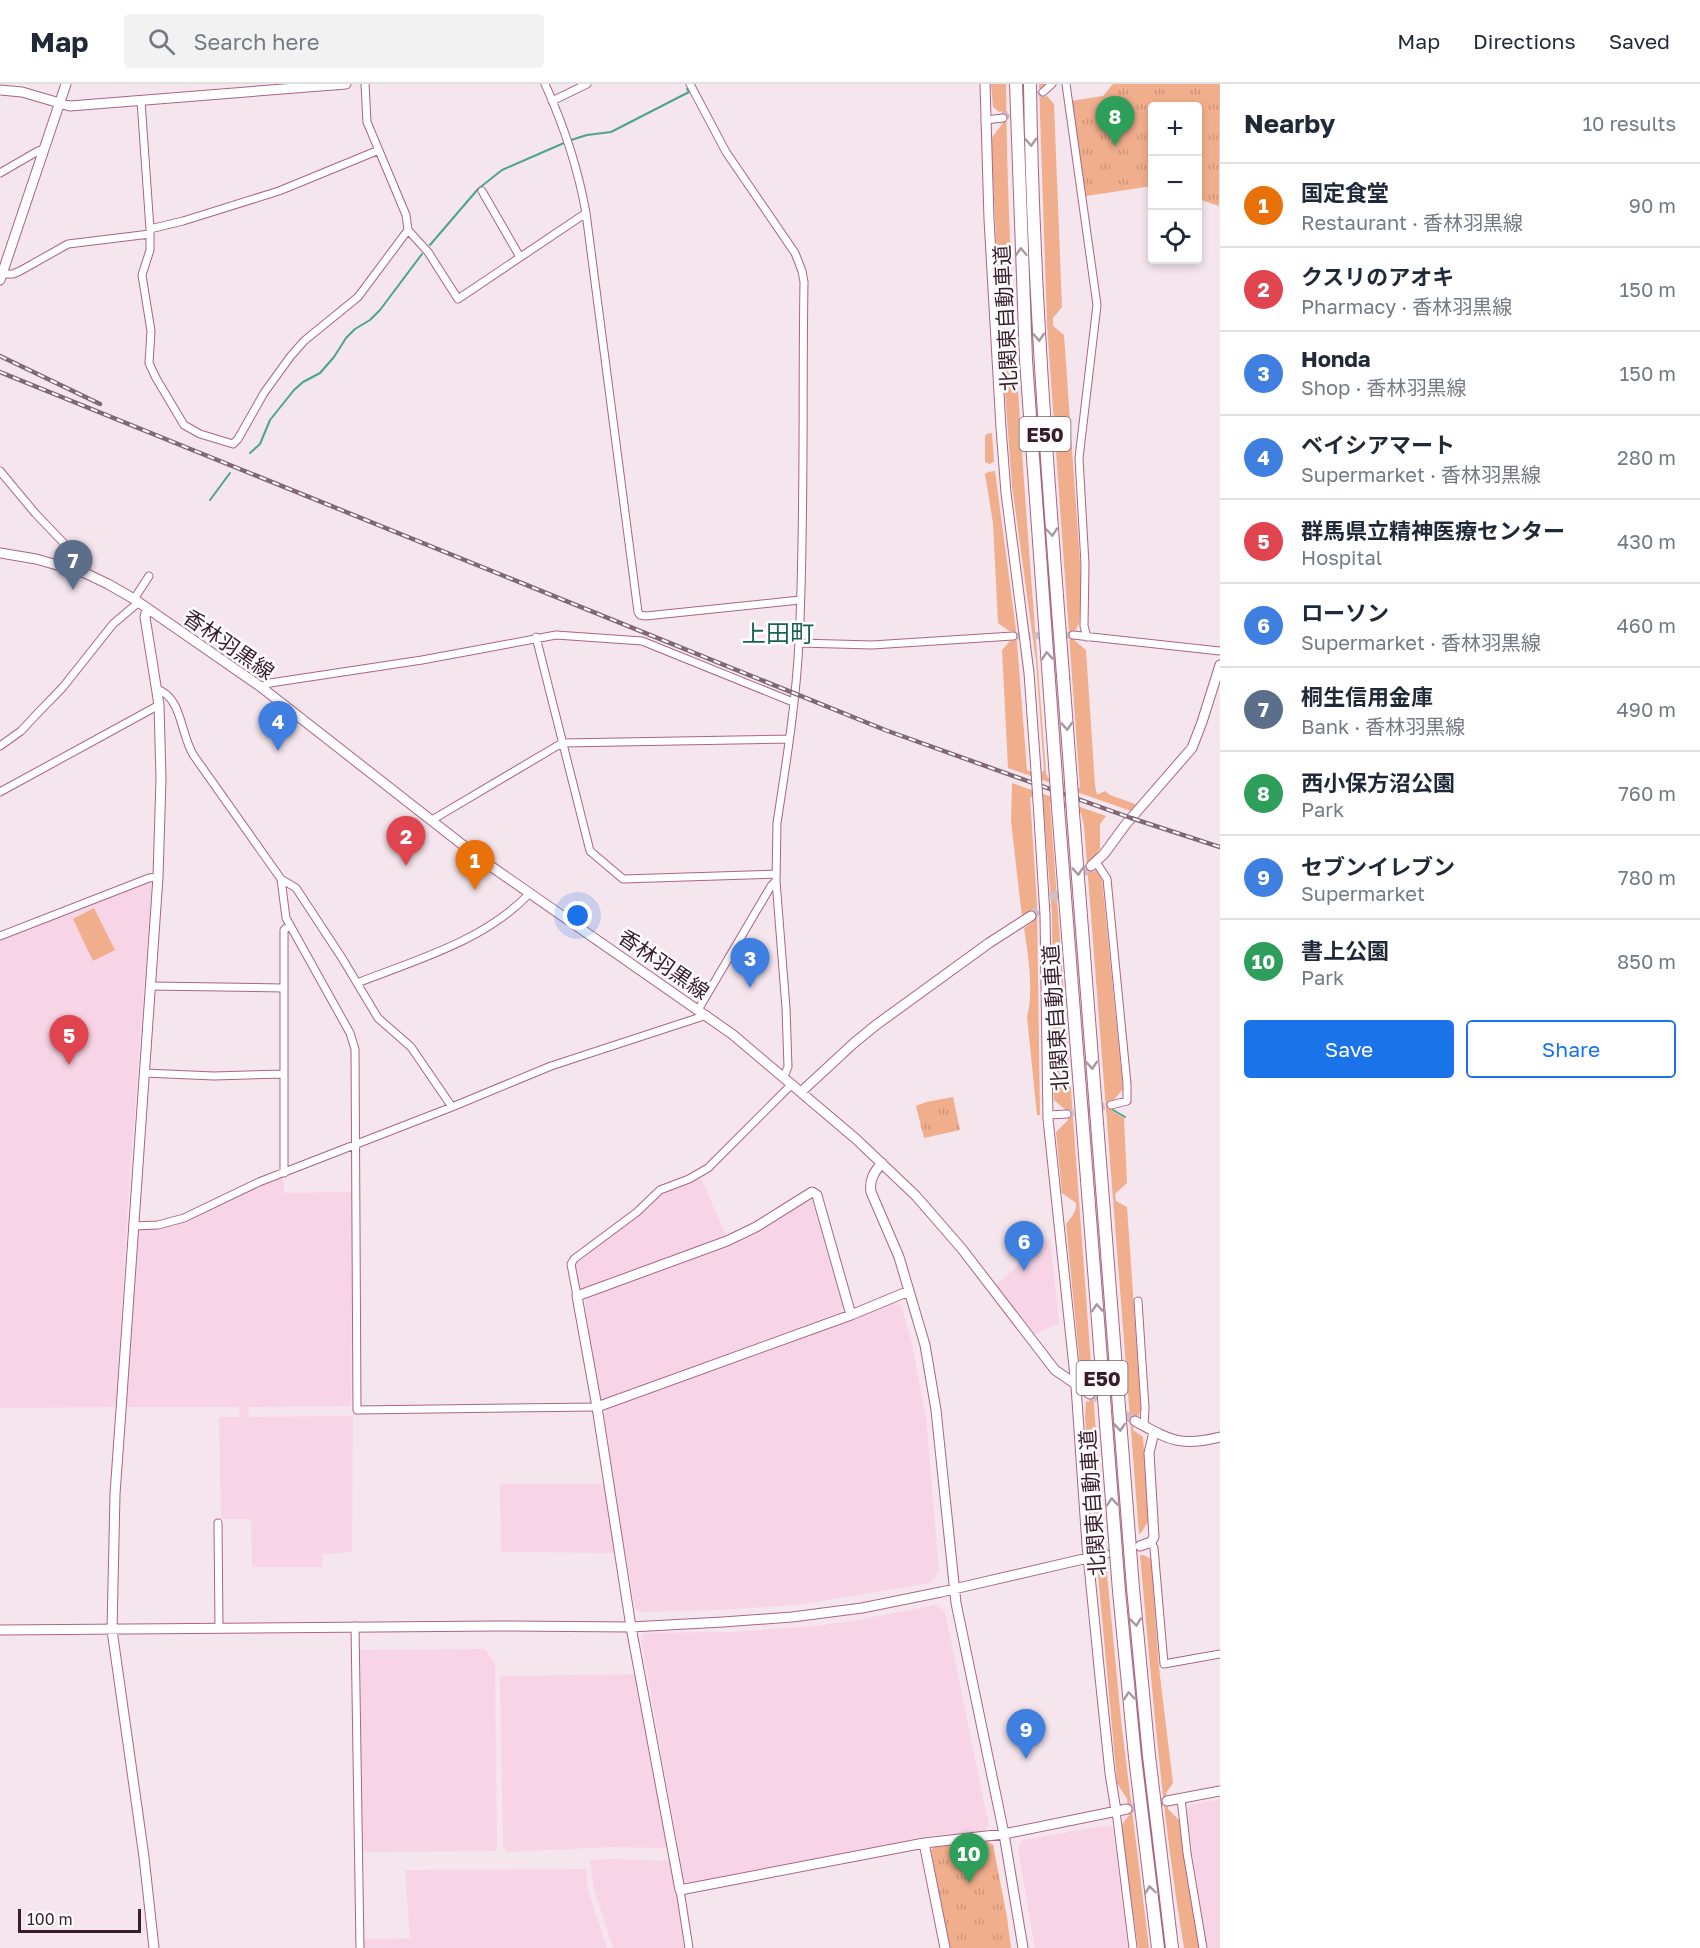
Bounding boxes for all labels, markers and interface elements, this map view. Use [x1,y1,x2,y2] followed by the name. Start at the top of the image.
[124,14,544,68] search box
[30,25,88,58] text: Map
[145,25,178,58] icon: search
[193,28,319,55] text: Search here
[1397,28,1440,54] text: Map
[1473,28,1576,54] text: Directions
[1609,28,1670,54] text: Saved
[1096,97,1134,146] pin: 8
[1148,102,1202,264] map controls
[1148,102,1202,156] button: +
[1244,108,1335,139] text: Nearby
[1582,111,1676,135] text: 10 results
[1025,138,1037,147] one-way arrow
[1148,156,1202,210] button: −
[1301,179,1389,206] text: 国定食堂
[1258,193,1269,217] text: 1
[1629,193,1676,217] text: 90 m
[1148,210,1202,264] button: locate
[1301,210,1523,234] text: Restaurant · 香林羽黒線
[988,244,1022,392] street label: 北関東自動車道
[1014,248,1027,257] one-way arrow
[1301,263,1454,290] text: クスリのアオキ
[1257,277,1270,301] text: 2
[1620,277,1676,301] text: 150 m
[1301,294,1512,318] text: Pharmacy · 香林羽黒線
[1033,333,1046,342] one-way arrow
[1301,345,1371,372] text: Honda
[1257,361,1270,385] text: 3
[1620,361,1676,385] text: 150 m
[1301,375,1466,399] text: Shop · 香林羽黒線
[1020,417,1070,451] road number: E50
[1301,431,1455,458] text: ベイシアマート
[1257,445,1270,469] text: 4
[1617,445,1676,469] text: 280 m
[1301,462,1541,486] text: Supermarket · 香林羽黒線
[1301,517,1565,544] text: 群馬県立精神医療センター
[1045,527,1058,536] one-way arrow
[1257,529,1270,553] text: 5
[1617,529,1676,553] text: 430 m
[54,540,92,590] pin: 7
[1301,545,1382,569] text: Hospital
[1301,599,1389,626] text: ローソン
[179,603,279,685] street label: 香林羽黒線
[1257,613,1270,637] text: 6
[1617,613,1676,637] text: 460 m
[742,618,814,647] district label: 上田町
[1301,630,1541,654] text: Supermarket · 香林羽黒線
[1041,652,1054,661] one-way arrow
[1301,683,1433,710] text: 桐生信用金庫
[1258,697,1269,721] text: 7
[1617,697,1676,721] text: 490 m
[258,702,298,751] pin: 4
[1301,714,1465,738] text: Bank · 香林羽黒線
[1060,722,1073,731] one-way arrow
[1301,769,1455,796] text: 西小保方沼公園
[1257,781,1270,805] text: 8
[1618,781,1676,805] text: 760 m
[1301,797,1344,821] text: Park
[386,816,426,866] pin: 2
[456,840,494,890] pin: 1
[1301,853,1455,880] text: セブンイレブン
[1257,865,1270,889] text: 9
[1618,865,1676,889] text: 780 m
[1071,866,1084,875] one-way arrow
[1301,881,1425,905] text: Supermarket
[563,901,592,930] your location
[614,923,714,1005] street label: 香林羽黒線
[1301,937,1389,964] text: 書上公園
[730,938,770,988] pin: 3
[1037,944,1073,1092] street label: 北関東自動車道
[1252,949,1275,973] text: 10
[1617,949,1676,973] text: 850 m
[1301,965,1344,989] text: Park
[50,1016,88,1065] pin: 5
[1244,1020,1454,1078] button: Save
[1466,1020,1676,1078] button: Share
[1086,1061,1099,1070] one-way arrow
[1004,1222,1044,1271] pin: 6
[1091,1303,1104,1312] one-way arrow
[1076,1361,1128,1395] road number: E50
[1113,1423,1126,1432] one-way arrow
[1074,1429,1110,1577] street label: 北関東自動車道
[1106,1497,1119,1507] one-way arrow
[1129,1617,1142,1626] one-way arrow
[1123,1692,1136,1701] one-way arrow
[1006,1710,1046,1759] pin: 9
[950,1834,988,1883] pin: 10
[1145,1885,1157,1895] one-way arrow
[18,1906,141,1934] scale bar
[27,1909,73,1929] text: 100 m

